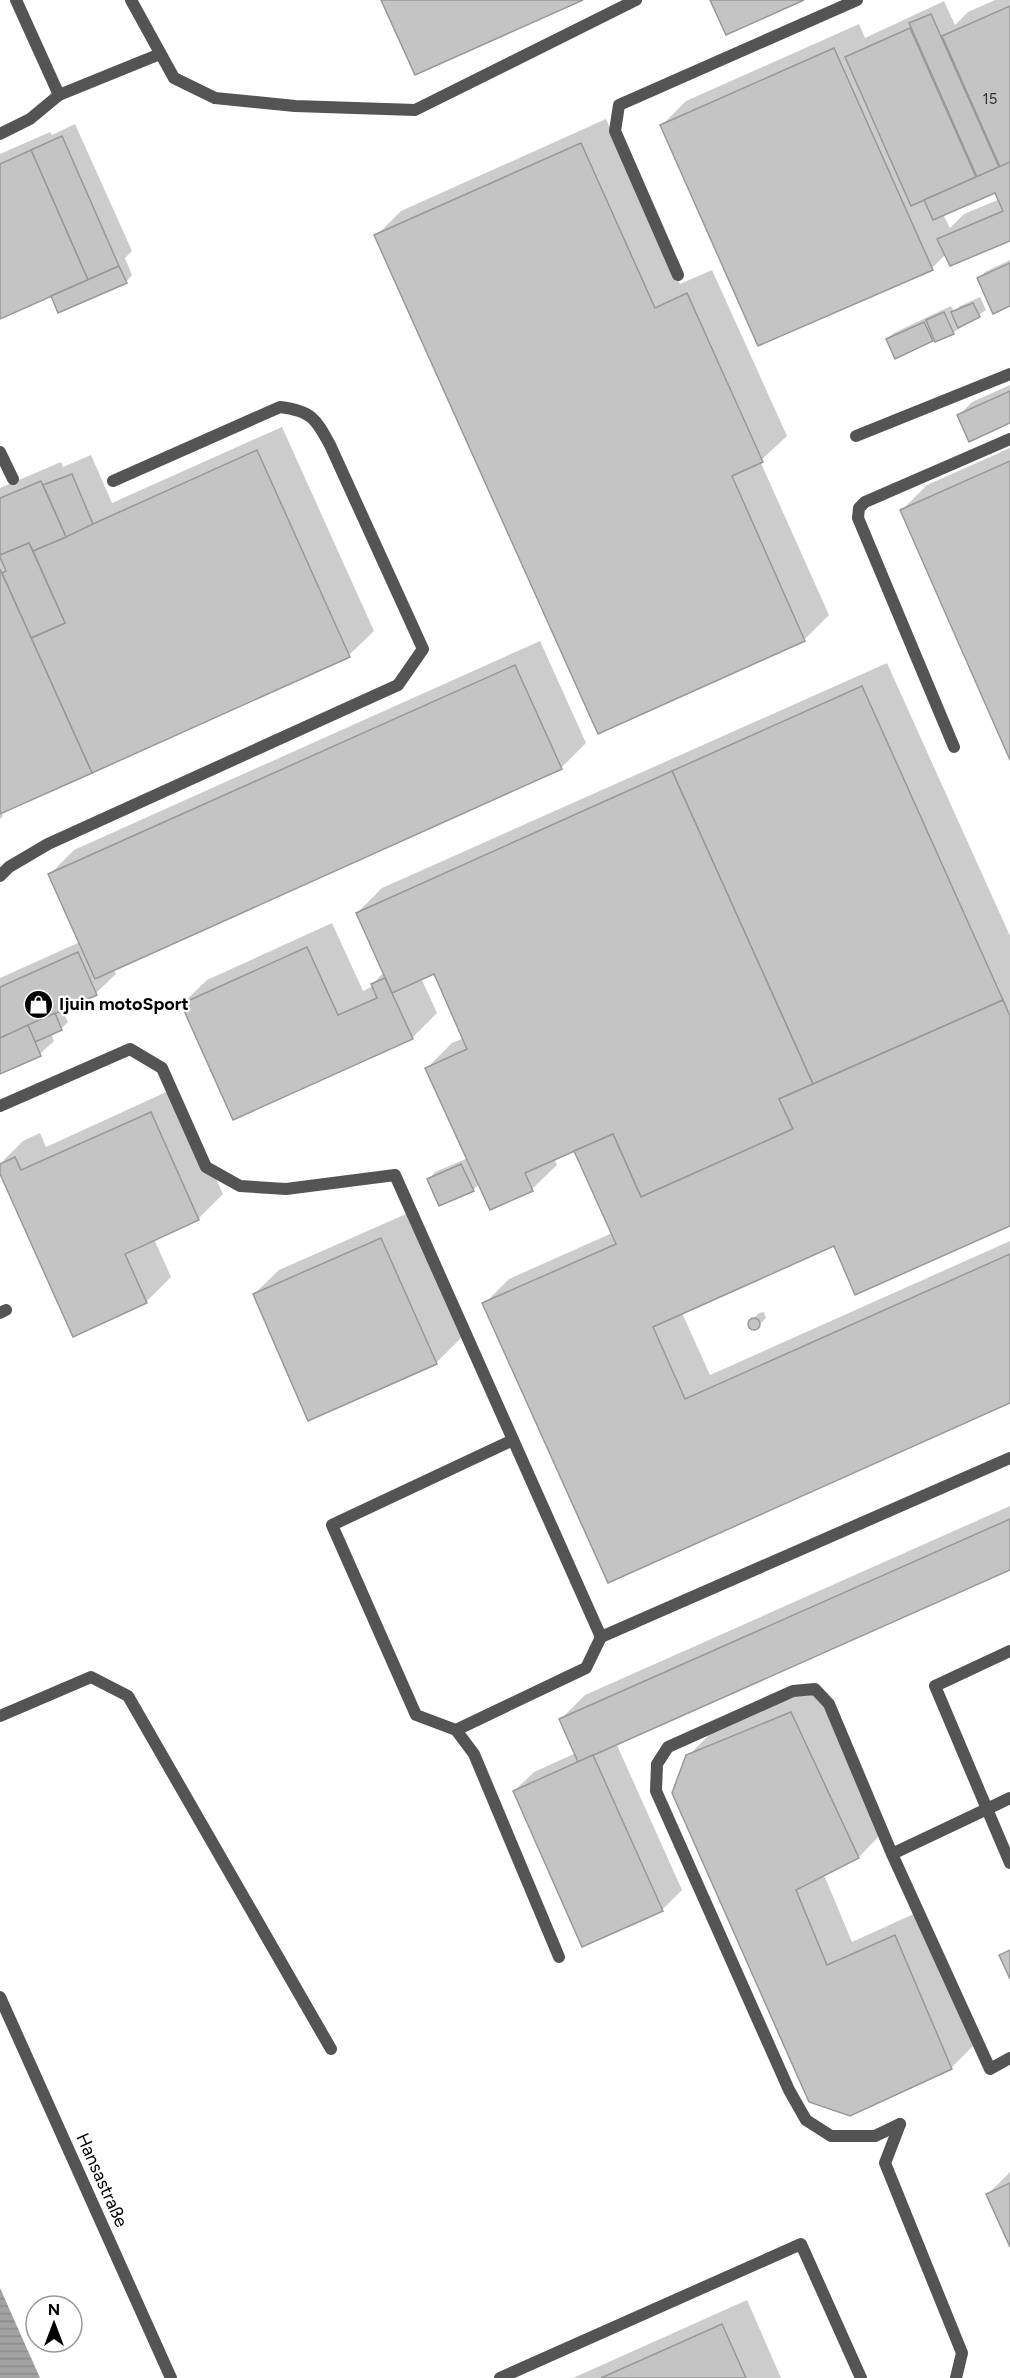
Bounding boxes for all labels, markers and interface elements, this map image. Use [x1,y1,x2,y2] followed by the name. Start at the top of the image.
[983,90,997,108] house number: 15
[22,988,54,1020] shop icon: Ijuin motoSport
[59,993,189,1015] place label: Ijuin motoSport
[71,2130,133,2231] street label: Hansastraße
[24,2294,84,2354] north arrow
[48,2300,60,2319] text: N

